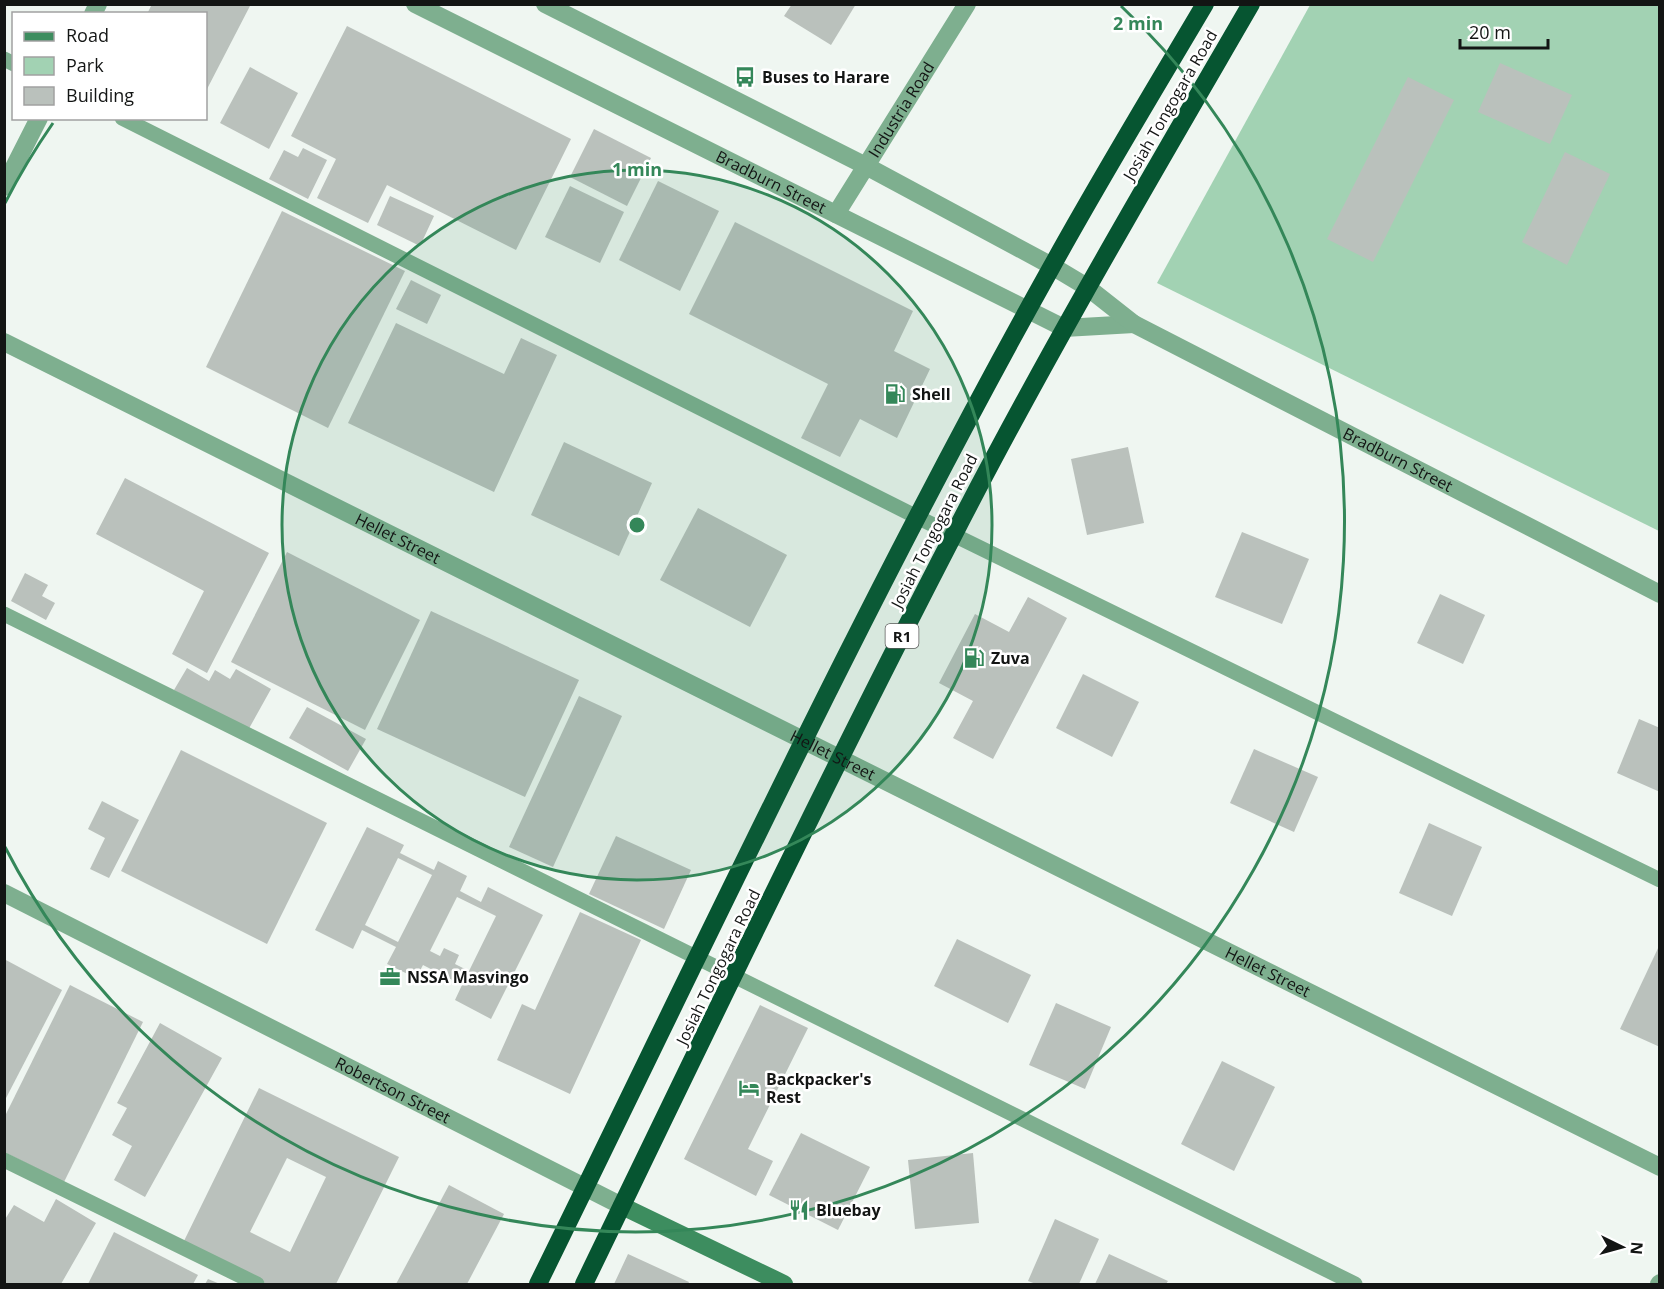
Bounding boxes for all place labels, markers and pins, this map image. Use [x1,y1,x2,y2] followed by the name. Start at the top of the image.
[733,65,757,89] bus stop icon: Buses to Harare
[762,66,889,88] place label: Buses to Harare
[883,382,907,406] fuel station icon: Shell
[912,383,951,405] place label: Shell
[627,515,647,535] centre of rings
[962,646,986,670] fuel station icon: Zuva
[991,647,1030,669] place label: Zuva
[378,965,402,989] office icon: NSSA Masvingo
[407,966,529,988] place label: NSSA Masvingo
[766,1068,871,1108] place label: Backpacker's Rest
[737,1076,761,1100] hotel icon: Backpacker's Rest
[787,1198,811,1222] restaurant icon: Bluebay
[816,1199,881,1221] place label: Bluebay

